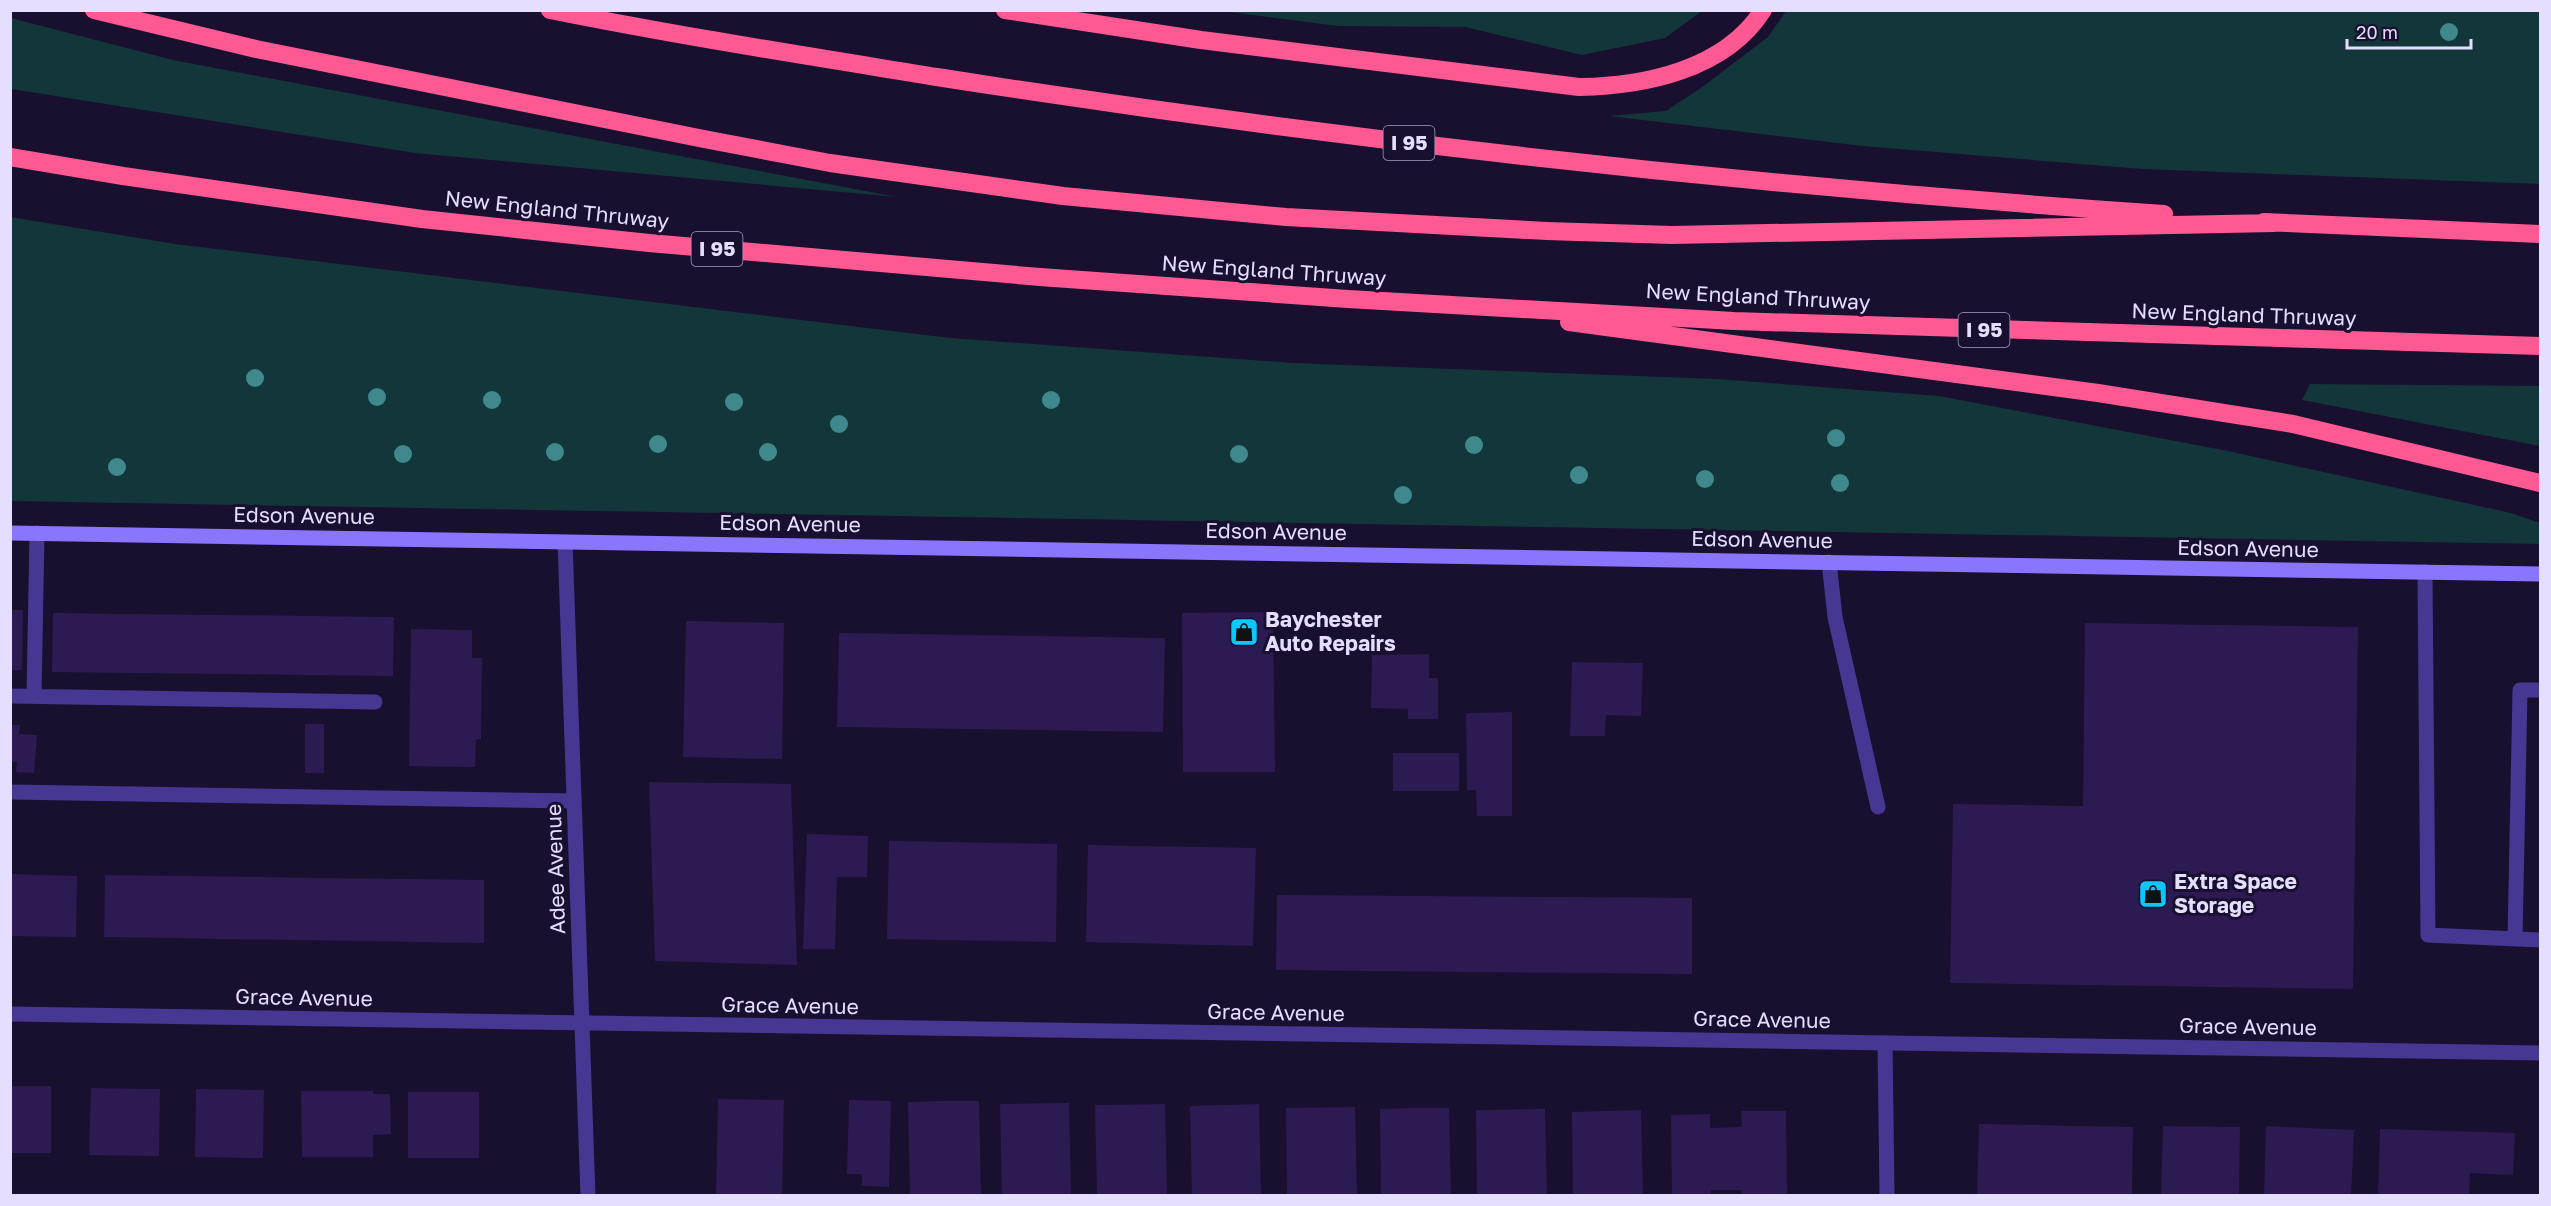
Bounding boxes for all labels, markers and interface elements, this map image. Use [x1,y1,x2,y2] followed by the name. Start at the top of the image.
[2347,12,2472,50] scale bar
[2356,21,2398,43] text: 20 m
[1384,126,1434,160] road number: I 95
[444,184,671,234] street label: New England Thruway
[692,232,742,266] road number: I 95
[1161,249,1387,291] street label: New England Thruway
[1645,277,1871,315] street label: New England Thruway
[2131,297,2357,331] street label: New England Thruway
[1958,313,2010,347] road number: I 95
[233,501,375,529] street label: Edson Avenue
[719,509,861,537] street label: Edson Avenue
[1205,517,1347,545] street label: Edson Avenue
[1691,525,1833,553] street label: Edson Avenue
[2177,534,2319,562] street label: Edson Avenue
[1265,606,1396,656] place label: Baychester Auto Repairs
[1228,616,1260,648] shop icon: Baychester Auto Repairs
[540,803,570,935] street label: Adee Avenue
[2174,868,2297,918] place label: Extra Space Storage
[2137,878,2169,910] shop icon: Extra Space Storage
[235,983,373,1011] street label: Grace Avenue
[721,991,859,1019] street label: Grace Avenue
[1207,998,1345,1026] street label: Grace Avenue
[1693,1005,1831,1033] street label: Grace Avenue
[2179,1012,2317,1040] street label: Grace Avenue

